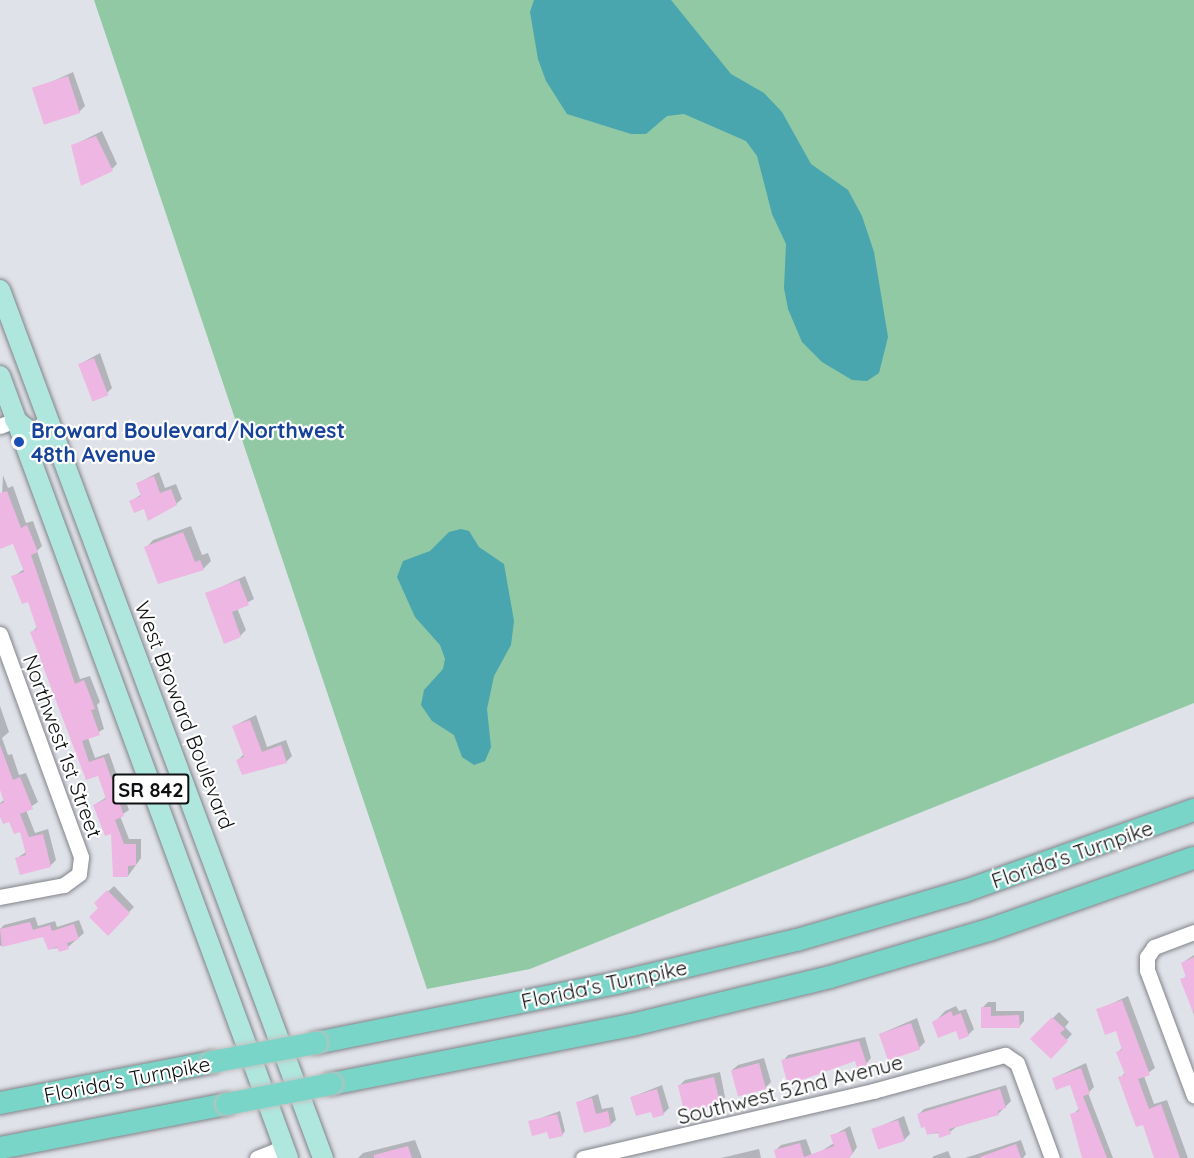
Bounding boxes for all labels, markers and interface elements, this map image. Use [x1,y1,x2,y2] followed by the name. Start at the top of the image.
[31,417,345,467] place label: Broward Boulevard/Northwest 48th Avenue
[12,435,26,449] marker: Broward Boulevard/Northwest 48th Avenue
[130,598,240,832] street label: West Broward Boulevard
[18,651,108,841] street label: Northwest 1st Street
[112,772,190,806] road number: SR 842
[988,815,1156,893] street label: Florida's Turnpike
[519,954,689,1014] street label: Florida's Turnpike
[675,1049,905,1129] street label: Southwest 52nd Avenue
[42,1051,212,1107] street label: Florida's Turnpike

